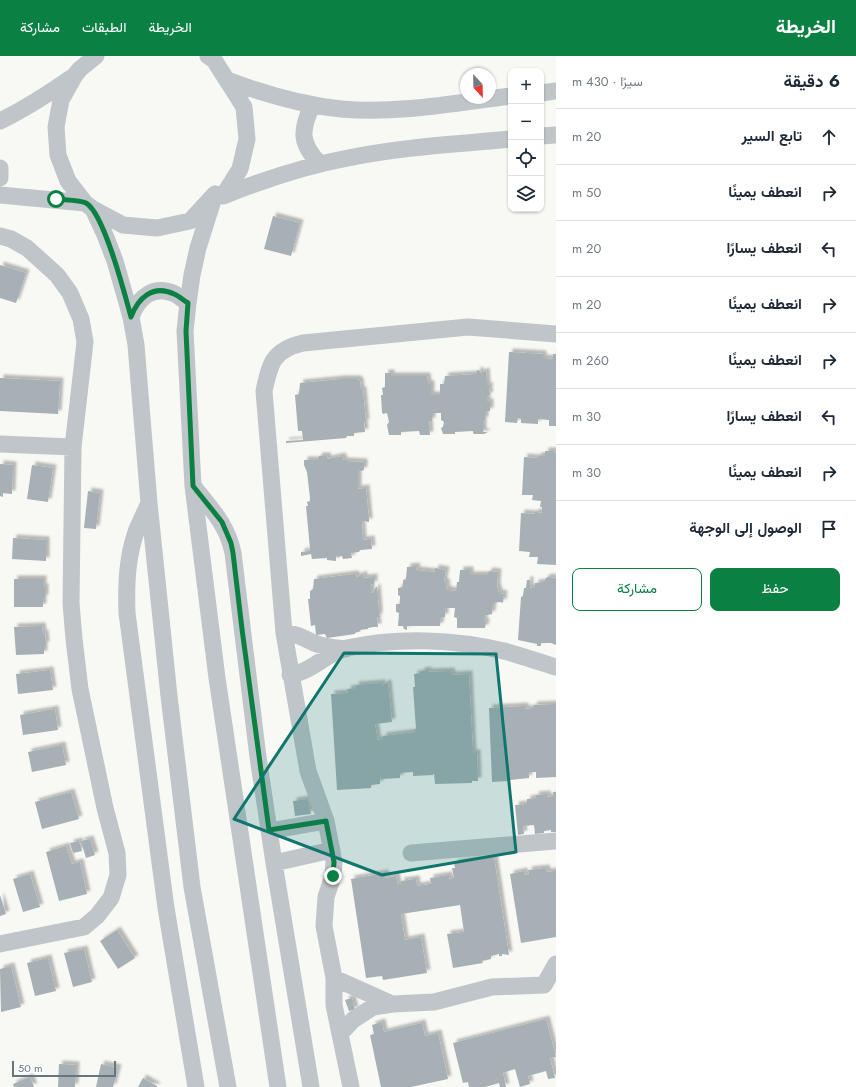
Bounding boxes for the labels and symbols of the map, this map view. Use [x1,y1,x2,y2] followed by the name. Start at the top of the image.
[460,68,496,104] north arrow
[47,190,65,208] route start
[324,867,342,885] route end
[12,1059,116,1078] scale bar

